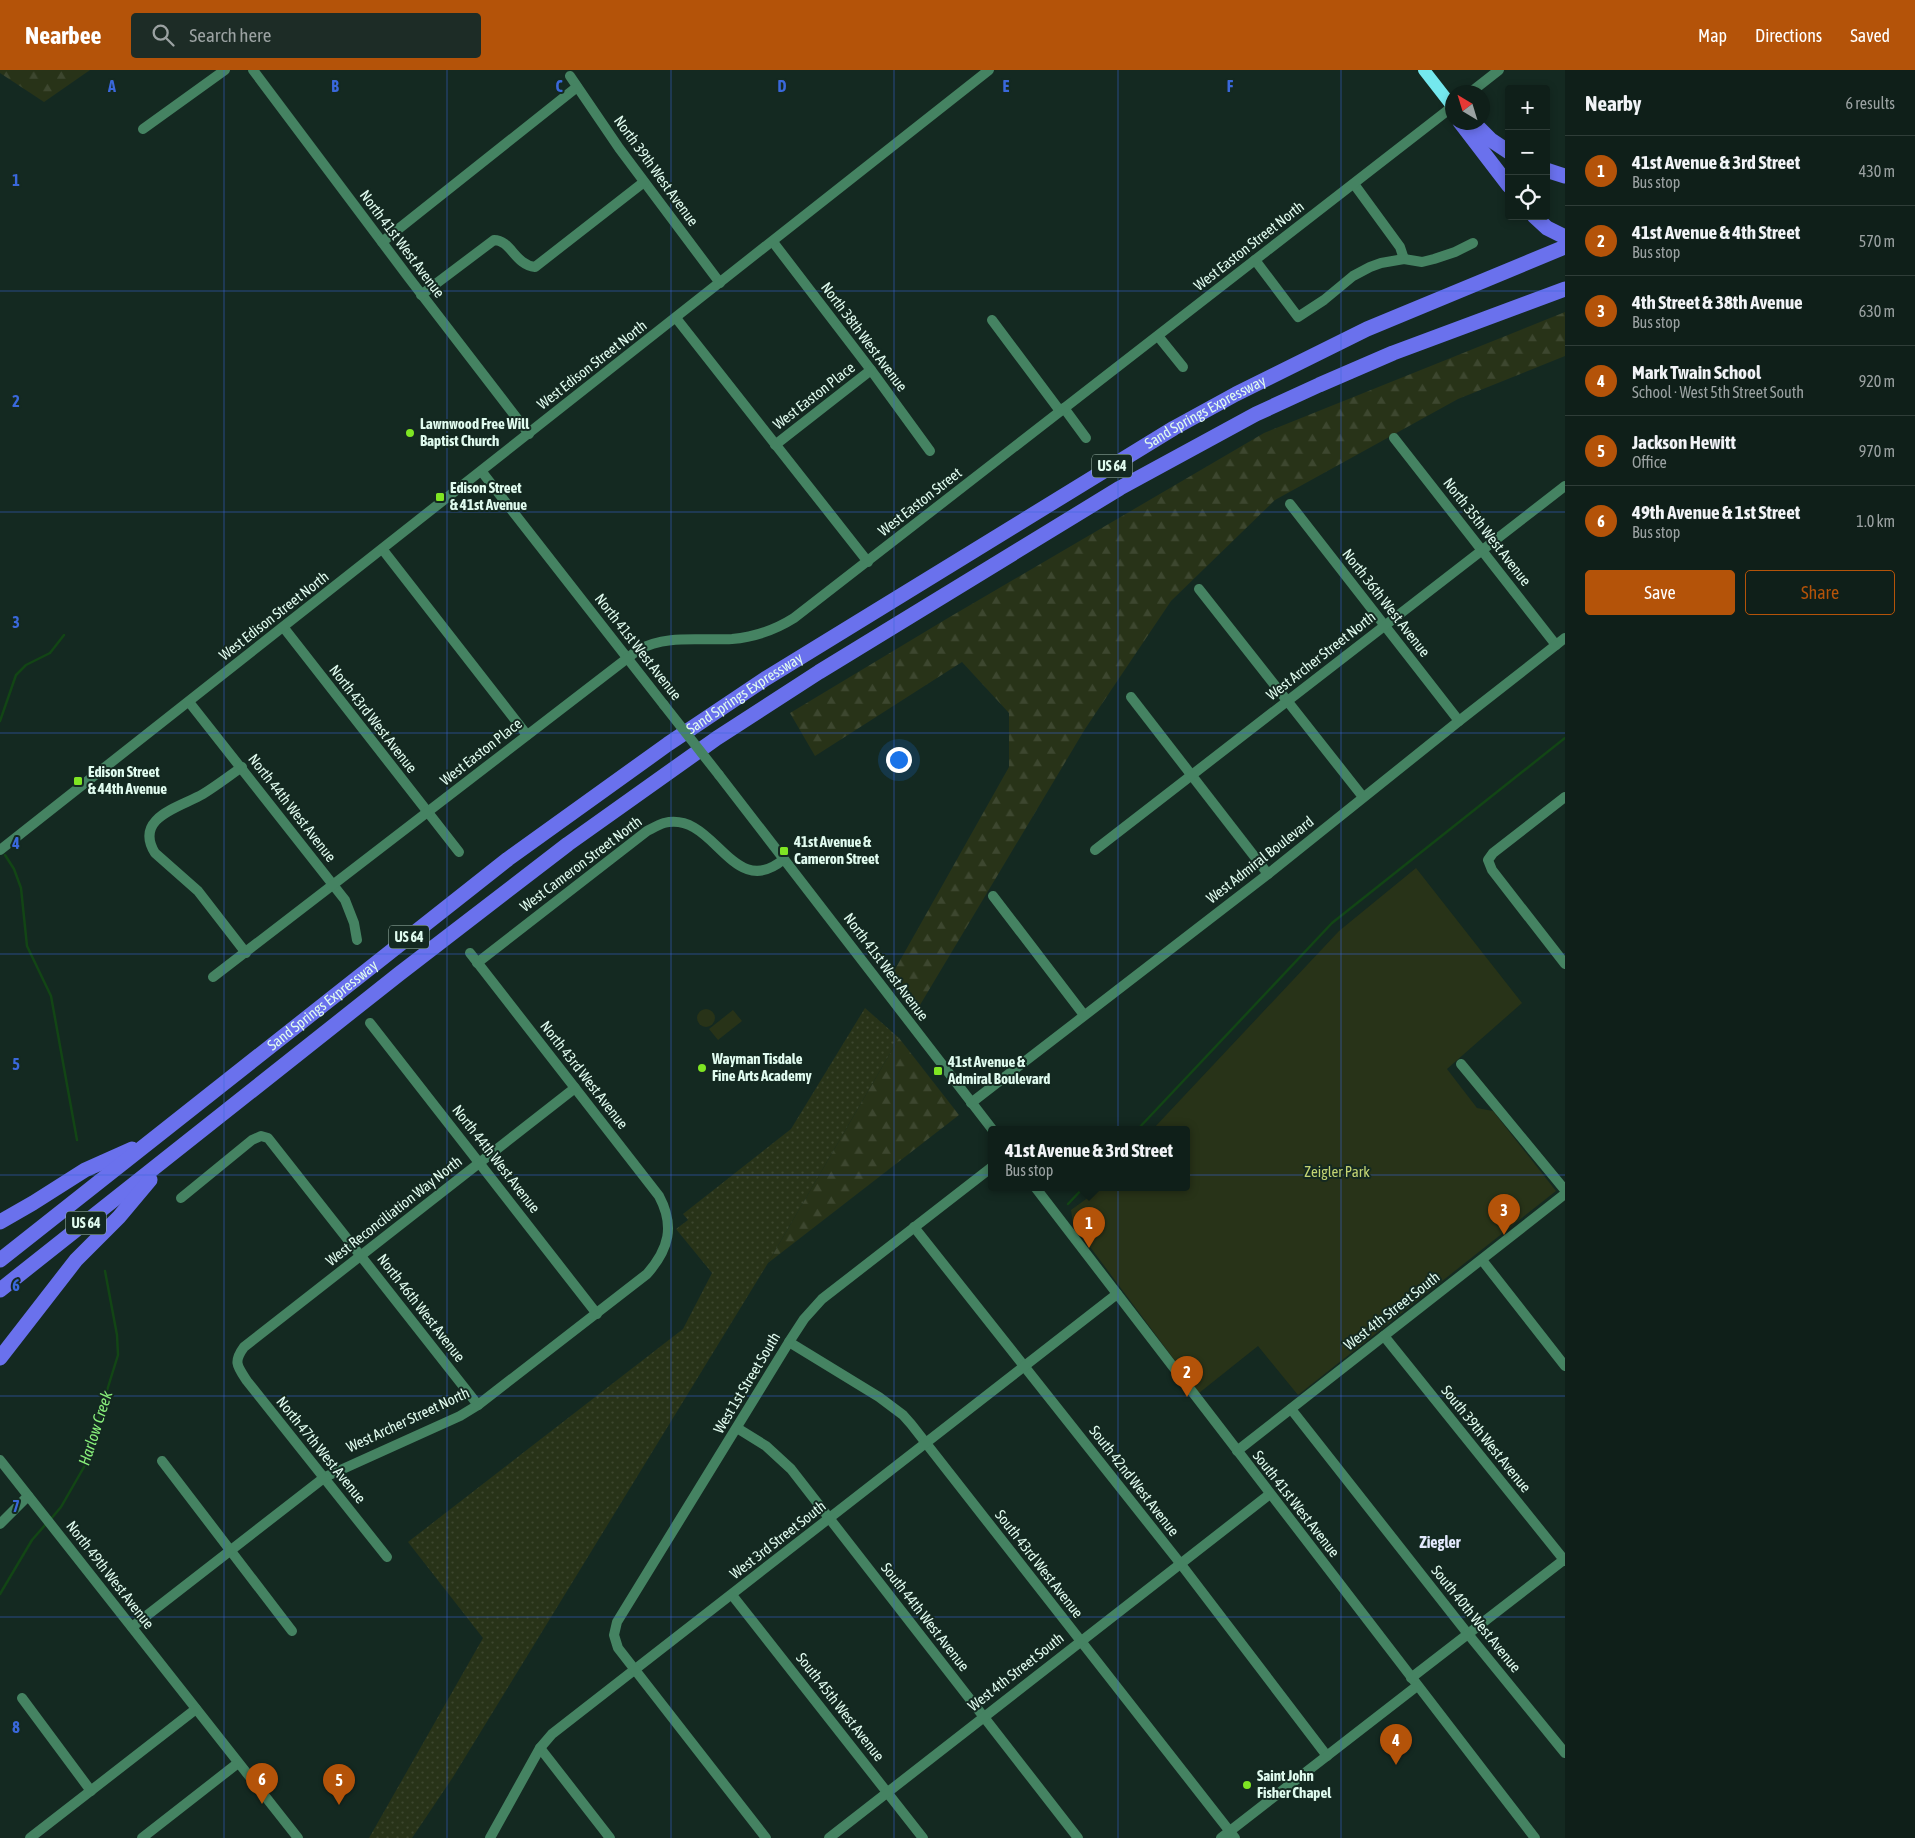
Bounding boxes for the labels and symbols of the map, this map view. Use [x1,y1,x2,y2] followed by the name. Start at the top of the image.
[107,77,116,95] text: A
[331,77,339,95] text: B
[555,77,563,95] text: C
[778,77,787,95] text: D
[1003,77,1010,95] text: E
[1227,77,1234,95] text: F
[1445,85,1490,130] north arrow
[611,112,702,229] street label: North 39th West Avenue
[12,171,20,189] text: 1
[356,187,448,301] street label: North 41st West Avenue
[1190,197,1307,294] street label: West Easton Street North
[818,279,911,395] street label: North 38th West Avenue
[534,317,650,413] street label: West Edison Street North
[770,358,858,433] street label: West Easton Place
[1141,372,1268,452] street label: Sand Springs Expressway
[12,392,20,410] text: 2
[420,415,530,449] place label: Lawnwood Free Will Baptist Church
[404,427,416,439] marker: Lawnwood Free Will Baptist Church
[1092,454,1132,478] road number: US 64
[875,464,965,539] street label: West Easton Street
[1440,474,1535,589] street label: North 35th West Avenue
[450,479,527,513] place label: Edison Street & 41st Avenue
[434,491,446,503] marker: Edison Street & 41st Avenue
[1339,545,1434,660] street label: North 36th West Avenue
[216,568,332,664] street label: West Edison Street North
[592,590,685,703] street label: North 41st West Avenue
[1263,608,1379,703] street label: West Archer Street North
[12,613,20,631] text: 3
[683,649,806,737] street label: Sand Springs Expressway
[326,661,421,776] street label: North 43rd West Avenue
[437,714,525,789] street label: West Easton Place
[886,747,912,773] your location
[245,750,340,865] street label: North 44th West Avenue
[88,763,167,797] place label: Edison Street & 44th Avenue
[72,775,84,787] marker: Edison Street & 44th Avenue
[517,812,645,915] street label: West Cameron Street North
[1203,813,1317,907] street label: West Admiral Boulevard
[793,833,880,867] place label: 41st Avenue & Cameron Street
[11,834,20,852] text: 4
[778,845,790,857] marker: 41st Avenue & Cameron Street
[840,910,932,1024] street label: North 41st West Avenue
[389,926,429,949] road number: US 64
[264,956,381,1054] street label: Sand Springs Expressway
[537,1017,632,1132] street label: North 43rd West Avenue
[711,1050,813,1084] place label: Wayman Tisdale Fine Arts Academy
[947,1053,1050,1087] place label: 41st Avenue & Admiral Boulevard
[12,1055,20,1073] text: 5
[696,1062,708,1074] marker: Wayman Tisdale Fine Arts Academy
[932,1065,944,1077] marker: 41st Avenue & Admiral Boulevard
[449,1101,544,1216] street label: North 44th West Avenue
[322,1152,465,1269] street label: West Reconciliation Way North
[1304,1163,1370,1180] park label: Zeigler Park
[1488,1194,1520,1235] pin: 3
[1073,1207,1105,1248] pin: 1
[66,1212,106,1234] road number: US 64
[374,1250,469,1365] street label: North 46th West Avenue
[1340,1268,1443,1353] street label: West 4th Street South
[12,1276,20,1294] text: 6
[710,1329,783,1436] street label: West 1st Street South
[1171,1356,1203,1397] pin: 2
[1438,1382,1535,1496] street label: South 39th West Avenue
[344,1384,472,1455] street label: West Archer Street North
[75,1388,116,1468] water label: Harlow Creek
[273,1393,370,1506] street label: North 47th West Avenue
[1086,1422,1183,1539] street label: South 42nd West Avenue
[1250,1447,1343,1560] street label: South 41st West Avenue
[12,1497,20,1515] text: 7
[726,1497,829,1582] street label: West 3rd Street South
[992,1506,1087,1621] street label: South 43rd West Avenue
[63,1517,158,1632] street label: North 49th West Avenue
[1419,1533,1461,1551] district label: Ziegler
[878,1559,973,1674] street label: South 44th West Avenue
[1428,1562,1525,1676] street label: South 40th West Avenue
[964,1629,1067,1714] street label: West 4th Street South
[793,1649,888,1764] street label: South 45th West Avenue
[12,1718,20,1736] text: 8
[1380,1724,1412,1765] pin: 4
[246,1763,278,1804] pin: 6
[323,1764,355,1805] pin: 5
[1257,1767,1332,1801] place label: Saint John Fisher Chapel
[1241,1779,1253,1791] marker: Saint John Fisher Chapel

